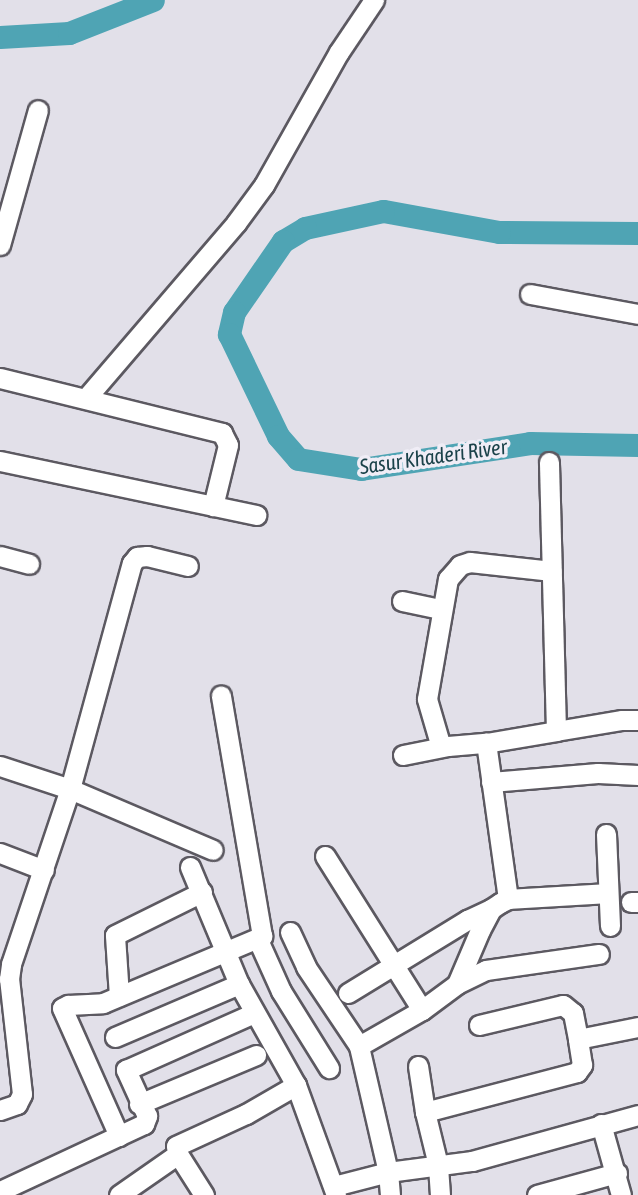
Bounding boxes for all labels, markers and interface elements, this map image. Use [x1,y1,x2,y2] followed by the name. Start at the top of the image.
[358,433,508,479] water label: Sasur Khaderi River

